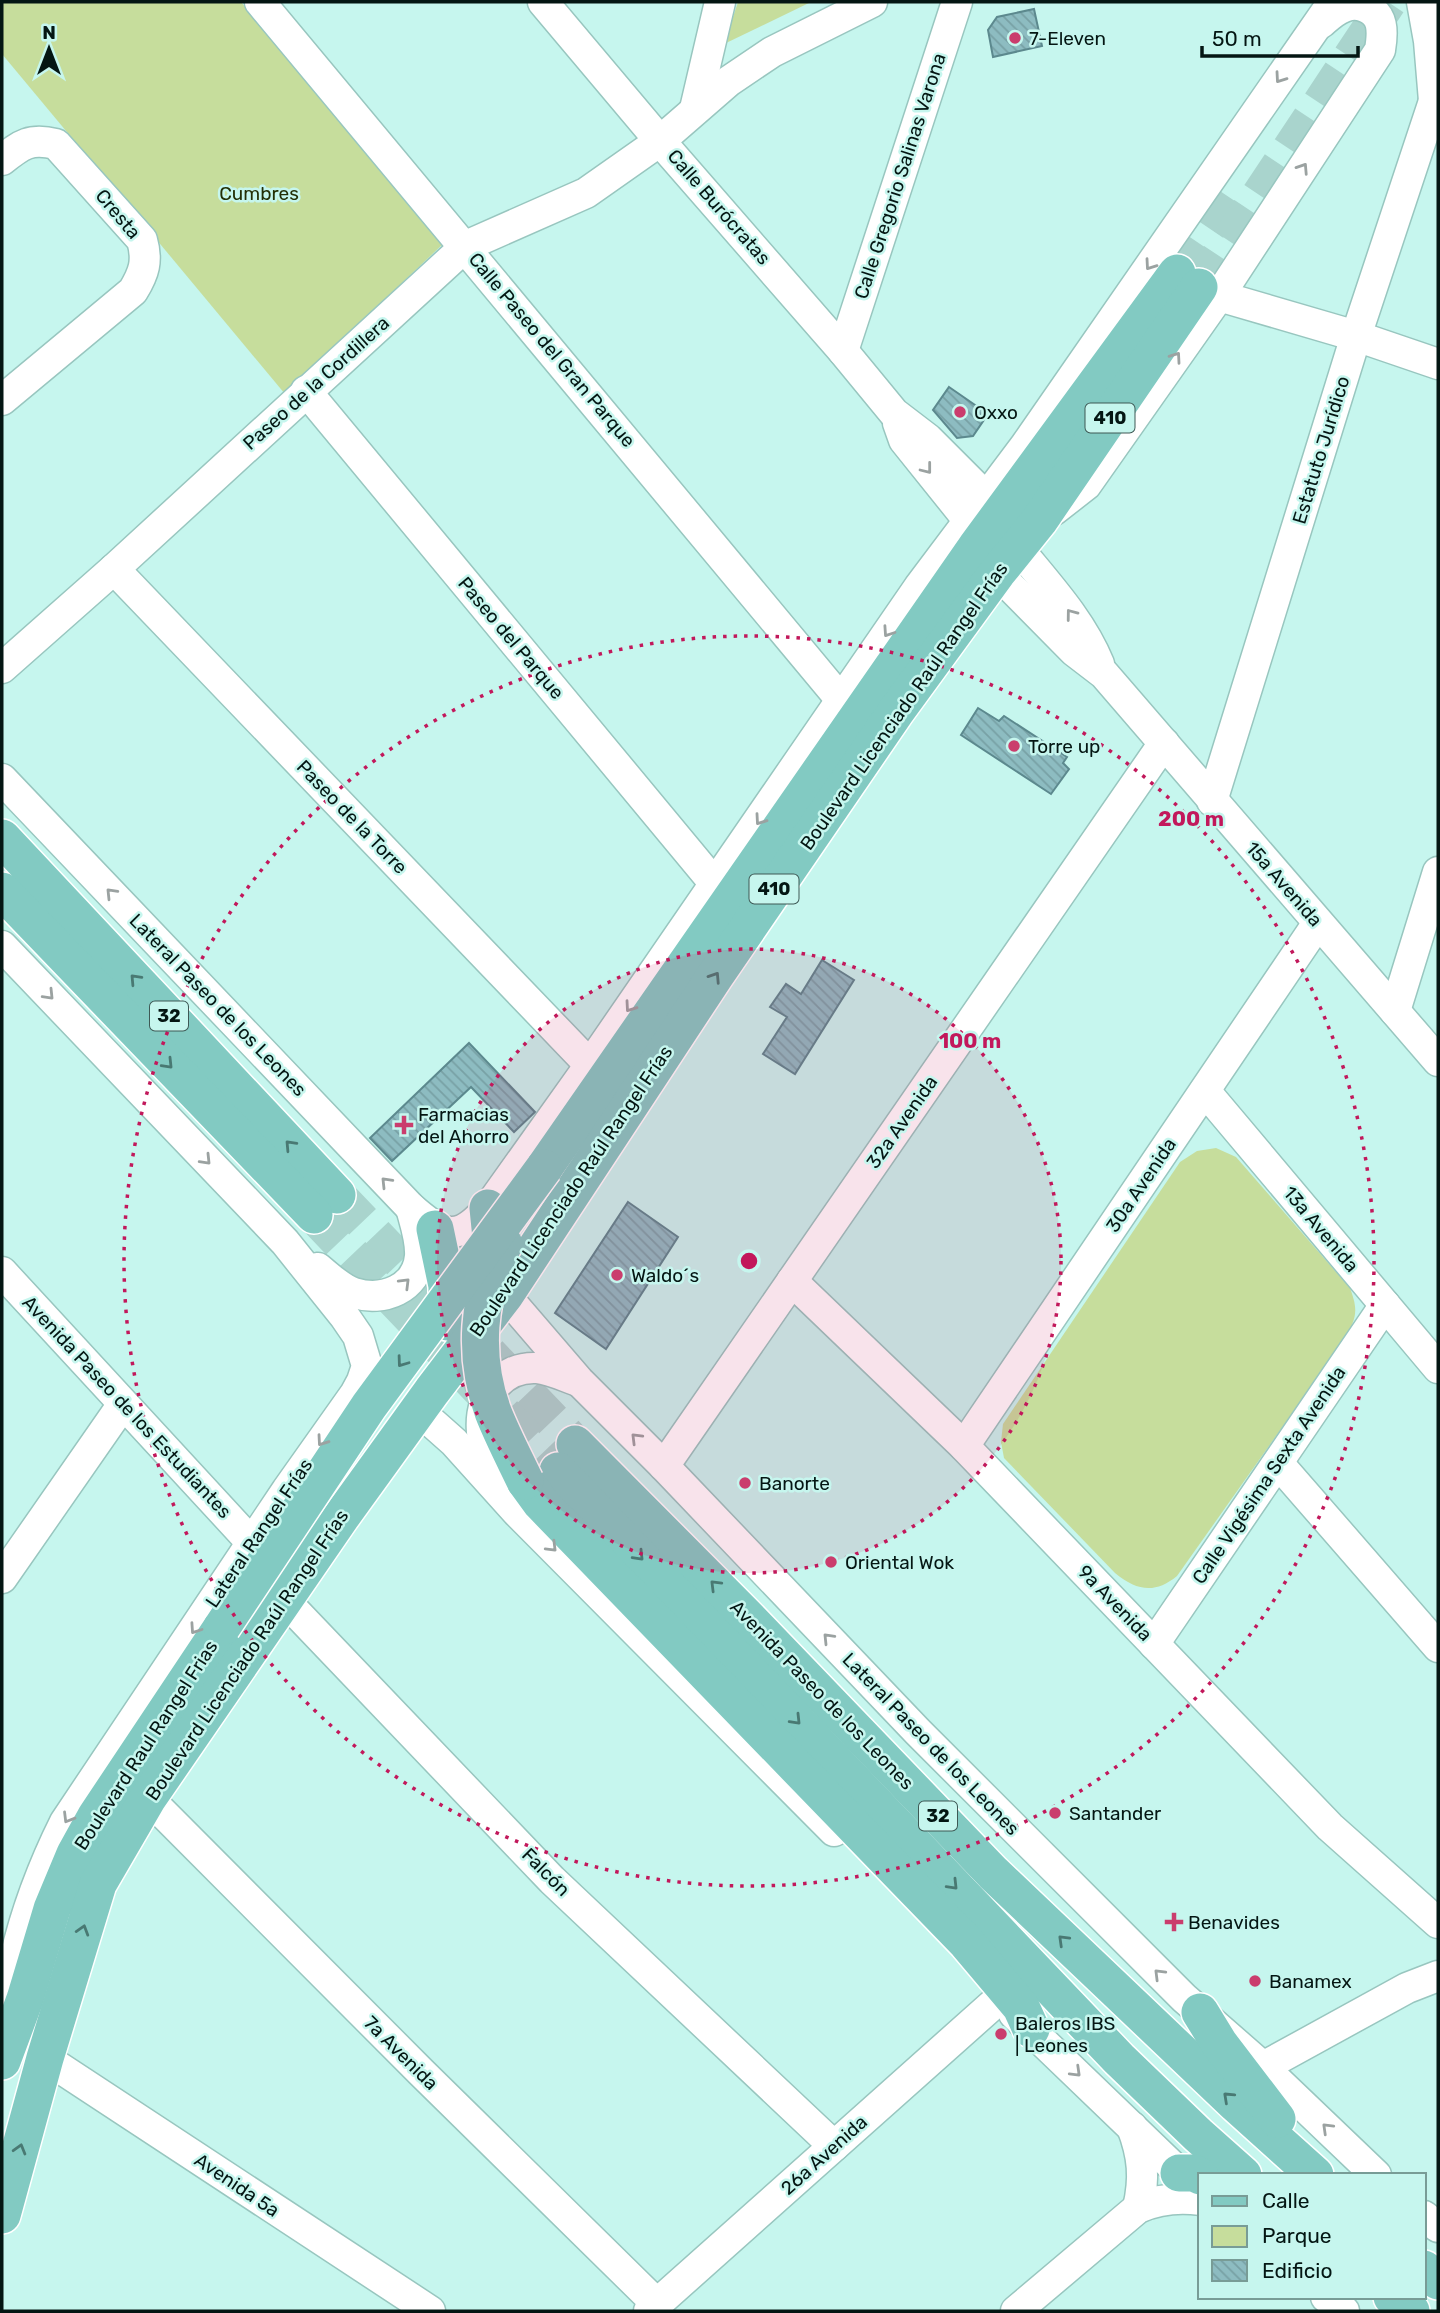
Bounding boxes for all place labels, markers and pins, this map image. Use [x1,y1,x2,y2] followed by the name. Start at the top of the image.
[1029,27,1106,50] place label: 7-Eleven
[1007,30,1023,46] marker: 7-Eleven
[974,401,1018,424] place label: Oxxo
[952,404,968,420] marker: Oxxo
[1028,735,1100,758] place label: Torre up
[1006,738,1022,754] marker: Torre up
[418,1103,509,1148] place label: Farmacias del Ahorro
[396,1117,412,1133] marker: Farmacias del Ahorro
[737,1249,761,1273] centre of rings
[631,1264,699,1287] place label: Waldo´s
[609,1267,625,1283] marker: Waldo´s
[759,1472,830,1495] place label: Banorte
[737,1475,753,1491] marker: Banorte
[845,1551,954,1574] place label: Oriental Wok
[823,1554,839,1570] marker: Oriental Wok
[1069,1802,1162,1825] place label: Santander
[1047,1805,1063,1821] marker: Santander
[1188,1911,1280,1934] place label: Benavides
[1166,1914,1182,1930] marker: Benavides
[1269,1970,1352,1993] place label: Banamex
[1247,1973,1263,1989] marker: Banamex
[1015,2012,1115,2057] place label: Baleros IBS | Leones
[993,2026,1009,2042] marker: Baleros IBS | Leones

